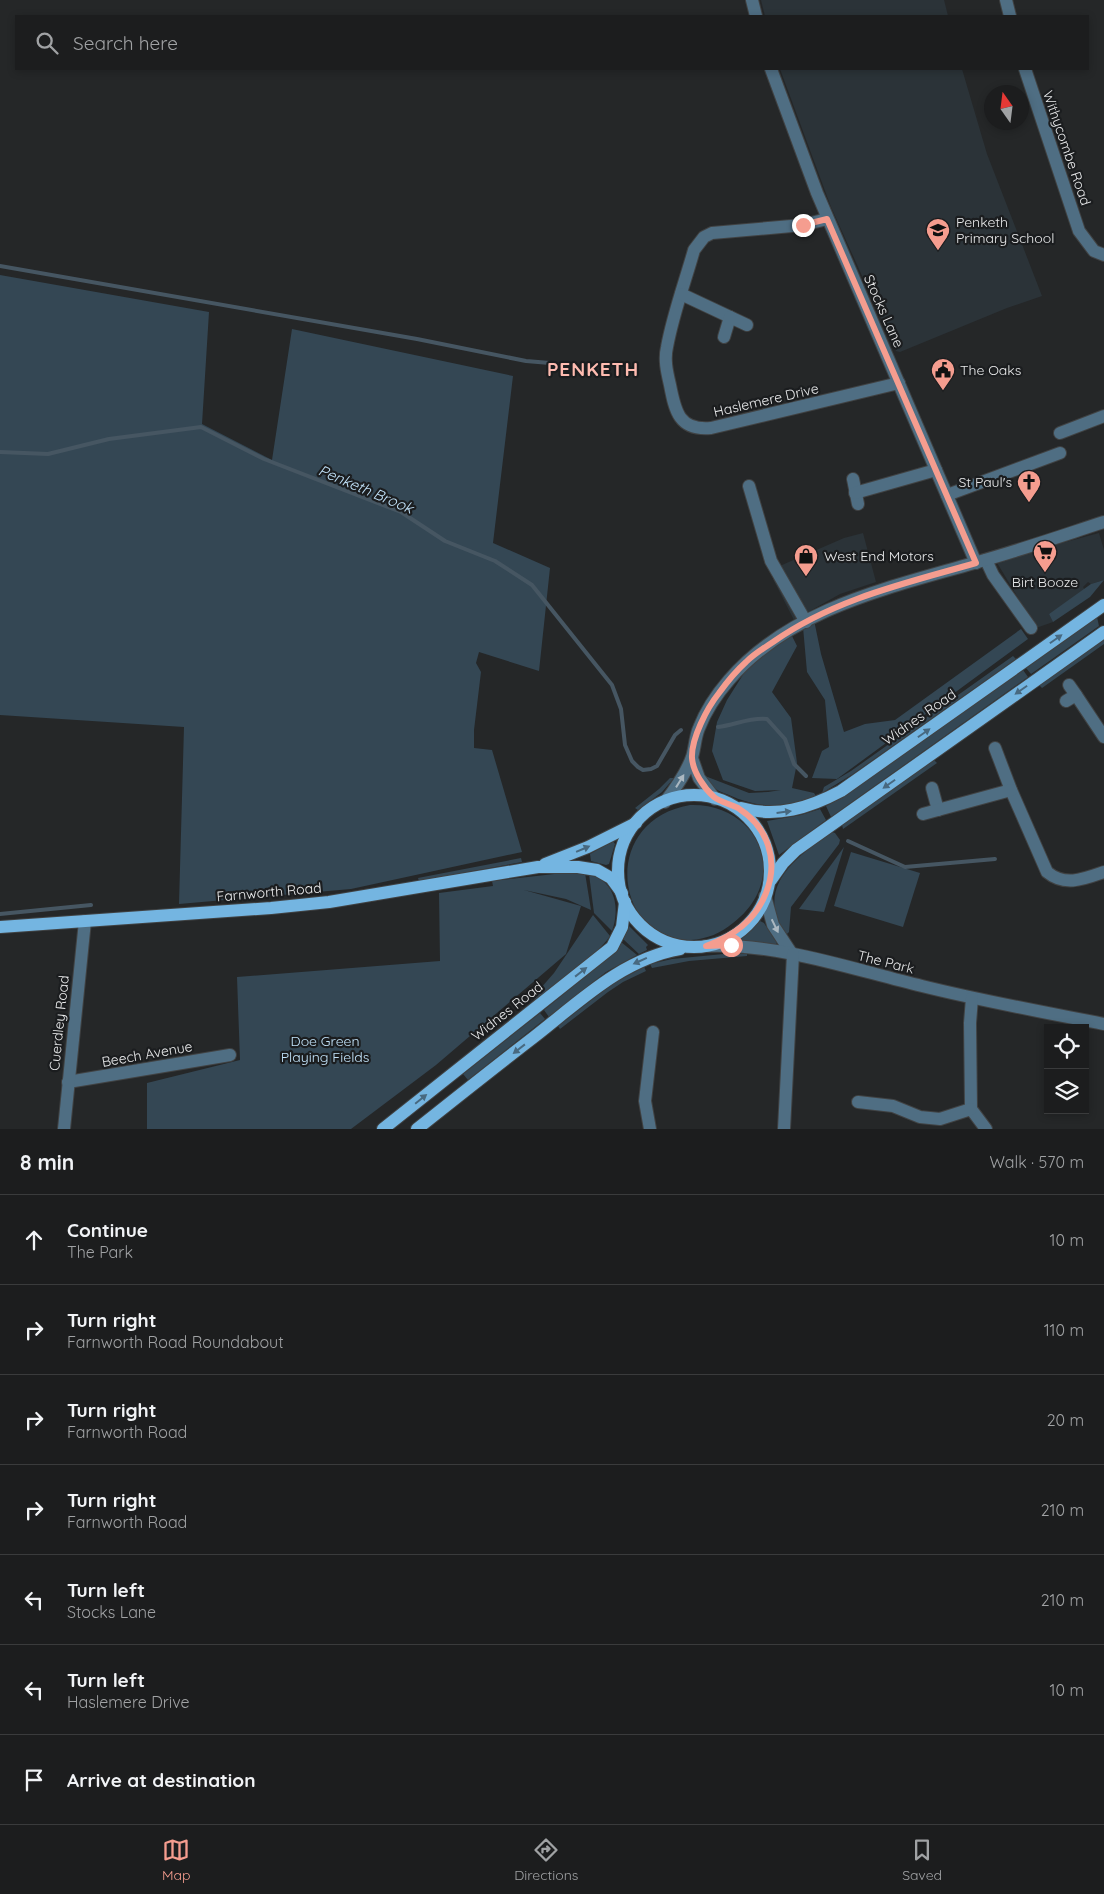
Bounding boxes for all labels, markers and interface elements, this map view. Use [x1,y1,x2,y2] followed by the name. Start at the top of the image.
[15,15,1089,70] search box
[33,29,61,57] icon: search
[73,31,178,55] text: Search here
[984,85,1029,130] north arrow
[1039,88,1095,208] street label: Withycombe Road
[956,213,1054,247] place label: Penketh Primary School
[792,214,815,237] route end
[925,217,951,251] school or university icon: Penketh Primary School
[860,272,908,350] street label: Stocks Lane
[547,357,639,381] district label: PENKETH
[930,357,956,391] public building icon: The Oaks
[960,361,1021,379] place label: The Oaks
[712,379,820,421] street label: Haslemere Drive
[316,460,418,518] water label: Penketh Brook
[1016,469,1042,503] church icon: St Paul's
[958,473,1012,491] place label: St Paul's
[1032,539,1058,573] supermarket icon: Birt Booze
[793,543,819,577] shop icon: West End Motors
[824,547,934,565] place label: West End Motors
[1012,573,1078,591] place label: Birt Booze
[1049,634,1063,644] one-way arrow
[879,685,959,749] street label: Widnes Road
[1014,685,1028,695] one-way arrow
[917,728,930,738] one-way arrow
[675,774,684,788] one-way arrow
[882,779,896,789] one-way arrow
[776,808,792,816] one-way arrow
[576,845,591,852] one-way arrow
[216,878,322,906] street label: Farnworth Road
[770,919,779,934] one-way arrow
[720,934,743,957] route start
[856,946,916,978] street label: The Park
[633,957,648,966] one-way arrow
[575,967,588,978] one-way arrow
[45,974,73,1072] street label: Cuerdley Road
[468,977,546,1045] street label: Widnes Road
[1044,1024,1089,1114] map controls
[1044,1024,1089,1069] button: locate
[281,1032,369,1066] park label: Doe Green Playing Fields
[100,1037,194,1071] street label: Beech Avenue
[513,1043,526,1054] one-way arrow
[1044,1069,1089,1114] button: layers
[414,1093,427,1104] one-way arrow
[20,1149,74,1175] text: 8 min
[989,1152,1084,1172] text: Walk · 570 m
[67,1218,148,1242] text: Continue
[20,1226,48,1254] icon: ahead
[1050,1230,1084,1250] text: 10 m
[67,1242,133,1262] text: The Park
[67,1308,156,1332] text: Turn right
[20,1316,48,1344] icon: right
[1044,1320,1084,1340] text: 110 m
[67,1332,284,1352] text: Farnworth Road Roundabout
[67,1398,156,1422] text: Turn right
[20,1406,48,1434] icon: right
[1047,1410,1084,1430] text: 20 m
[67,1422,187,1442] text: Farnworth Road
[67,1488,156,1512] text: Turn right
[20,1496,48,1524] icon: right
[1041,1500,1084,1520] text: 210 m
[67,1512,187,1532] text: Farnworth Road
[67,1578,145,1602] text: Turn left
[20,1586,48,1614] icon: left
[1041,1590,1084,1610] text: 210 m
[67,1602,156,1622] text: Stocks Lane
[67,1668,145,1692] text: Turn left
[20,1676,48,1704] icon: left
[1050,1680,1084,1700] text: 10 m
[67,1692,190,1712] text: Haslemere Drive
[20,1766,48,1794] icon: arrive
[67,1768,256,1792] text: Arrive at destination
[162,1836,190,1884] tab: Map
[514,1836,578,1884] tab: Directions
[902,1836,942,1884] tab: Saved

